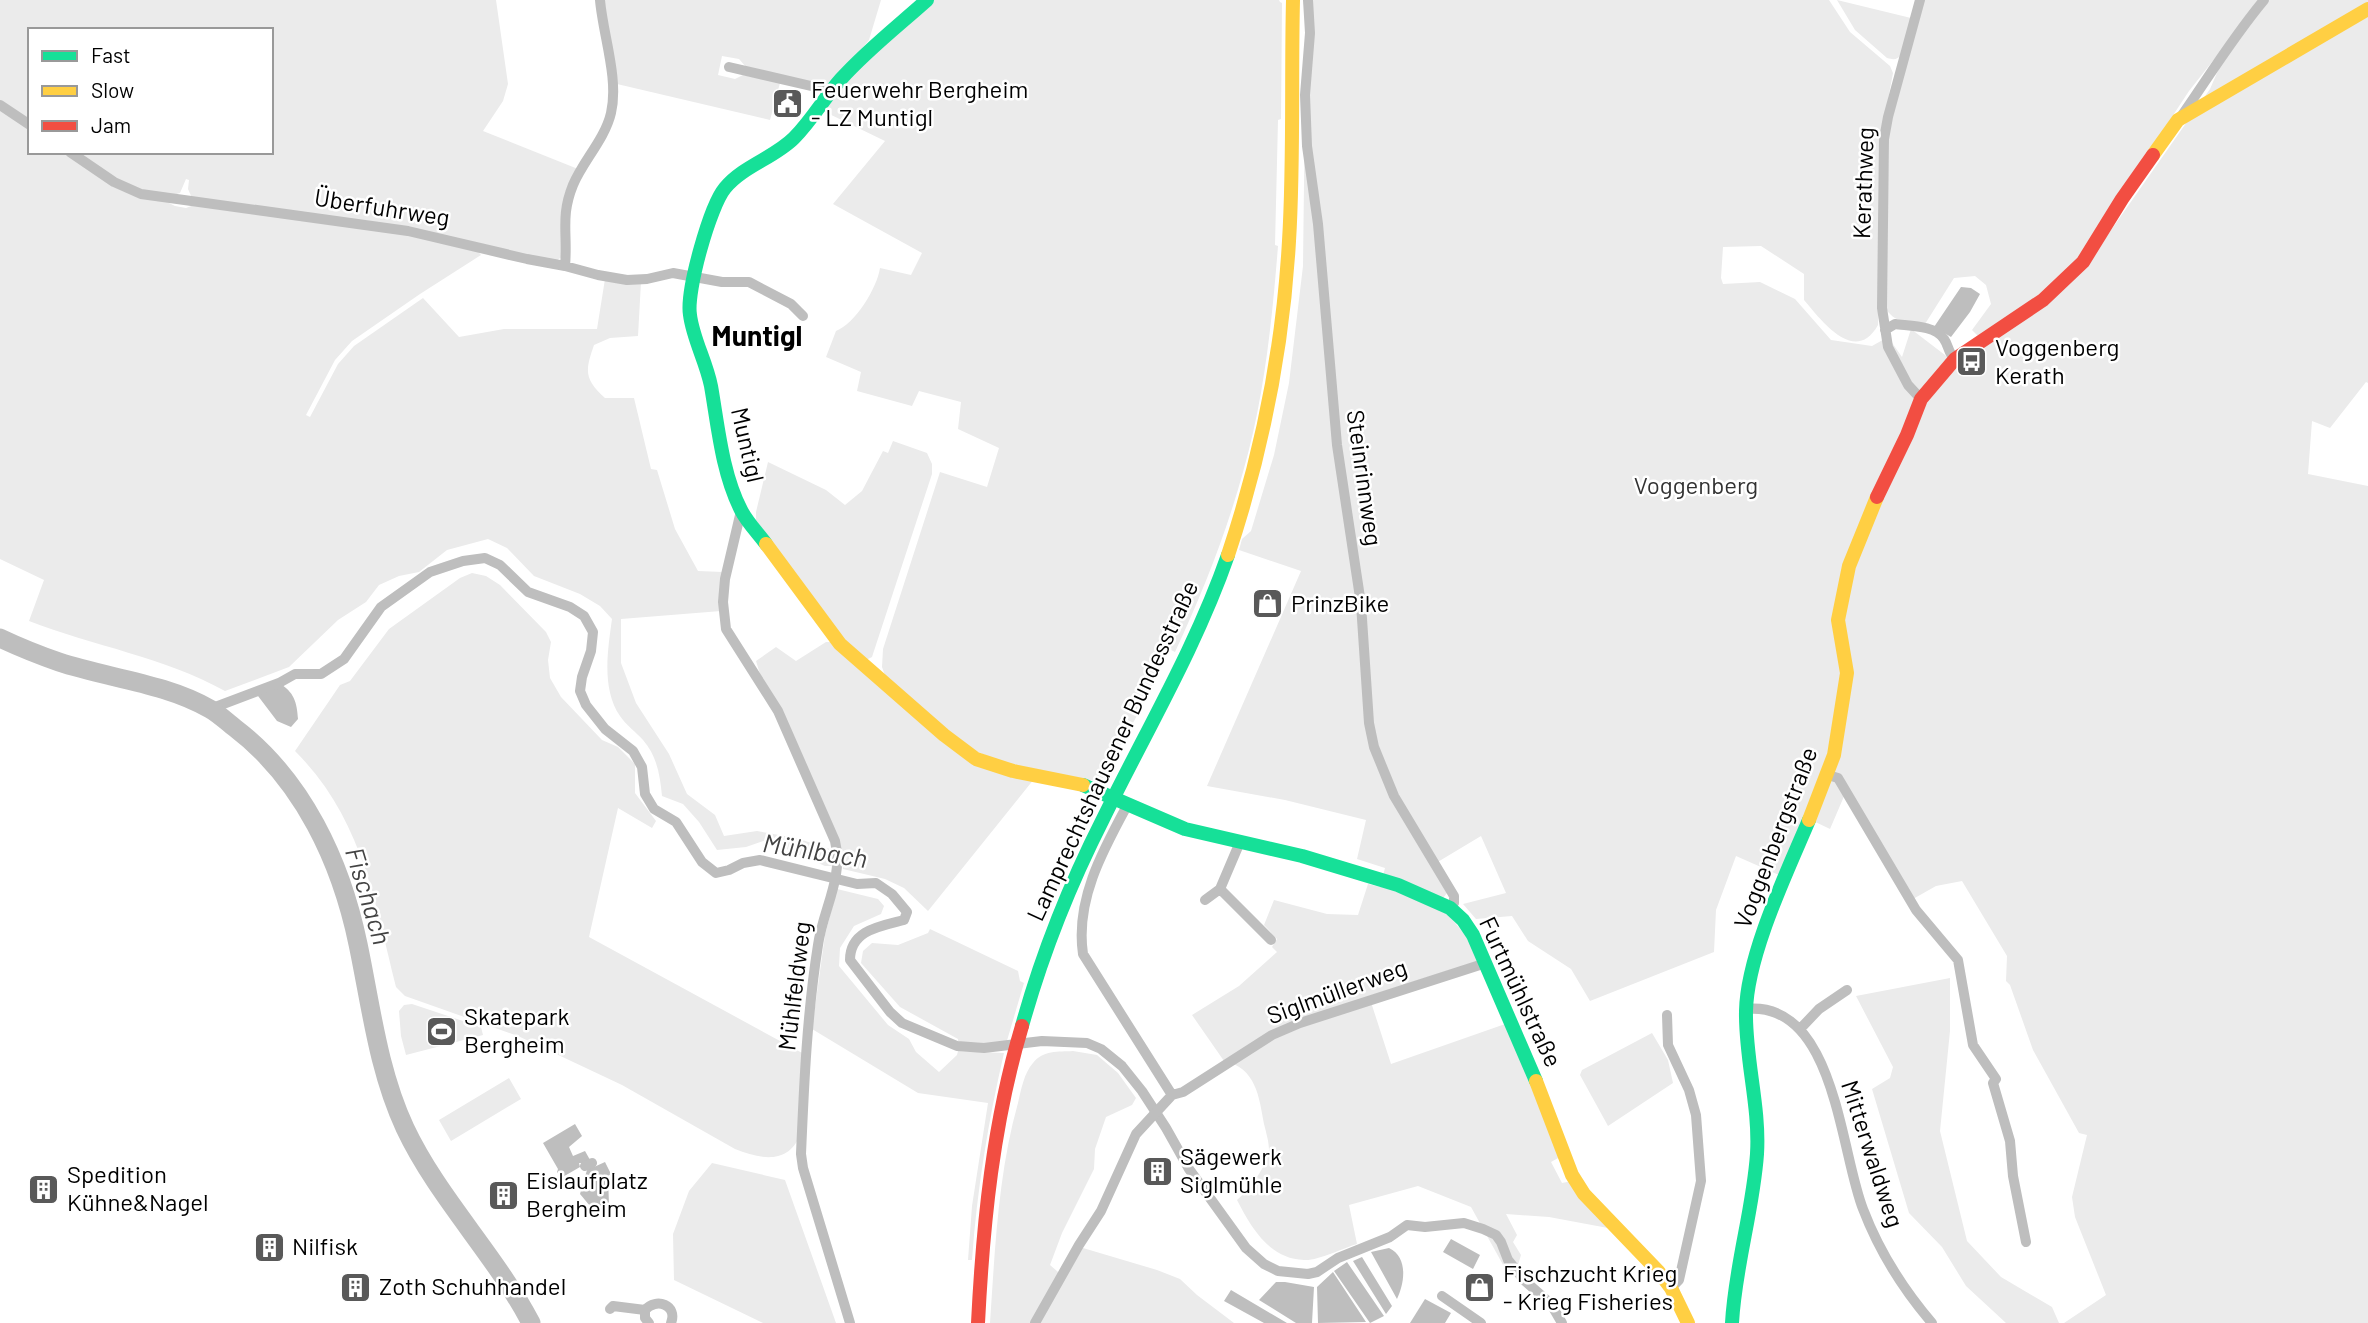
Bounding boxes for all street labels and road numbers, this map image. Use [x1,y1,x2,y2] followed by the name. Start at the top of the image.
[1846,127,1879,239] street label: Kerathweg
[312,182,452,232] street label: Überfuhrweg
[726,404,771,485] street label: Muntigl
[1342,408,1389,548] street label: Steinrinnweg
[1020,576,1203,925] street label: Lamprechtshausener Bundesstraße
[1727,743,1822,932] street label: Voggenbergstraße
[1474,912,1569,1071] street label: Furtmühlstraße
[771,920,816,1052] street label: Mühlfeldweg
[1262,952,1411,1029] street label: Siglmüllerweg
[1836,1076,1911,1231] street label: Mitterwaldweg

